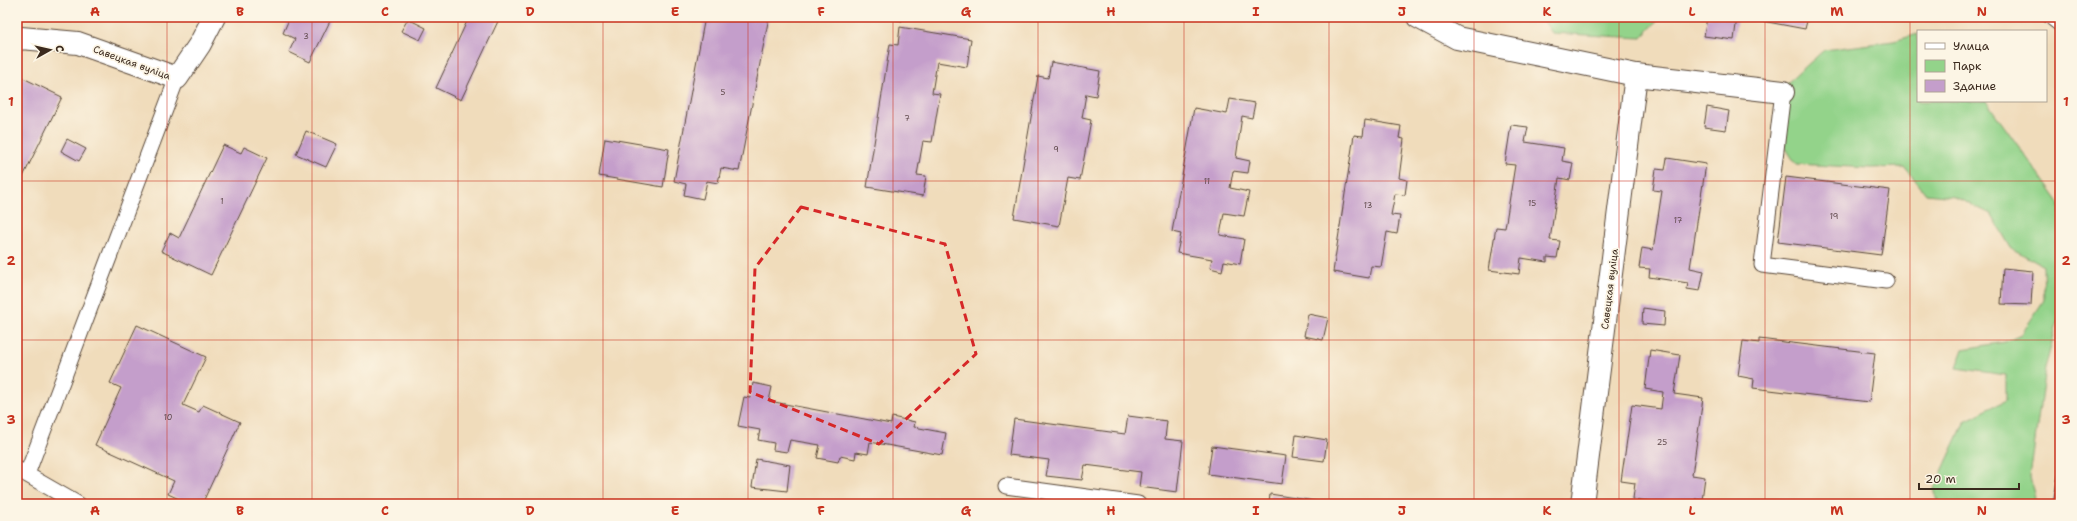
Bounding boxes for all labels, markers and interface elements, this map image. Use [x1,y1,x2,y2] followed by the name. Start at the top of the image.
[90,3,100,20] text: A
[236,3,244,20] text: B
[381,3,389,20] text: C
[525,3,535,20] text: D
[671,3,680,20] text: E
[817,3,825,20] text: F
[961,3,972,20] text: G
[1106,3,1116,20] text: H
[1252,3,1260,20] text: I
[1398,3,1406,20] text: J
[1543,3,1552,20] text: K
[1688,3,1696,20] text: L
[1830,3,1844,20] text: M
[1977,3,1987,20] text: N
[30,30,70,70] north arrow
[1917,30,2047,102] legend
[303,31,309,42] house number: 3
[1953,38,1990,54] text: Улица
[91,42,173,83] street label: Савецкая вуліца
[52,44,67,53] text: С
[1953,58,1982,74] text: Парк
[1953,78,1997,94] text: Здание
[721,87,726,98] house number: 5
[8,93,14,110] text: 1
[2063,93,2069,110] text: 1
[904,113,910,124] house number: 7
[1053,144,1059,155] house number: 9
[1204,176,1210,187] house number: 11
[220,196,224,207] house number: 1
[1528,198,1536,209] house number: 15
[1364,200,1372,211] house number: 13
[1830,211,1838,222] house number: 19
[1674,215,1683,226] house number: 17
[1598,247,1621,330] street label: Савецкая вуліца
[6,252,16,269] text: 2
[2061,252,2071,269] text: 2
[6,411,16,428] text: 3
[2061,411,2071,428] text: 3
[164,412,172,423] house number: 10
[1657,437,1667,448] house number: 25
[1919,465,2019,491] scale bar
[1925,471,1956,487] text: 20 m
[90,502,100,519] text: A
[236,502,244,519] text: B
[381,502,389,519] text: C
[525,502,535,519] text: D
[671,502,680,519] text: E
[817,502,825,519] text: F
[961,502,972,519] text: G
[1106,502,1116,519] text: H
[1252,502,1260,519] text: I
[1398,502,1406,519] text: J
[1543,502,1552,519] text: K
[1688,502,1696,519] text: L
[1830,502,1844,519] text: M
[1977,502,1987,519] text: N

